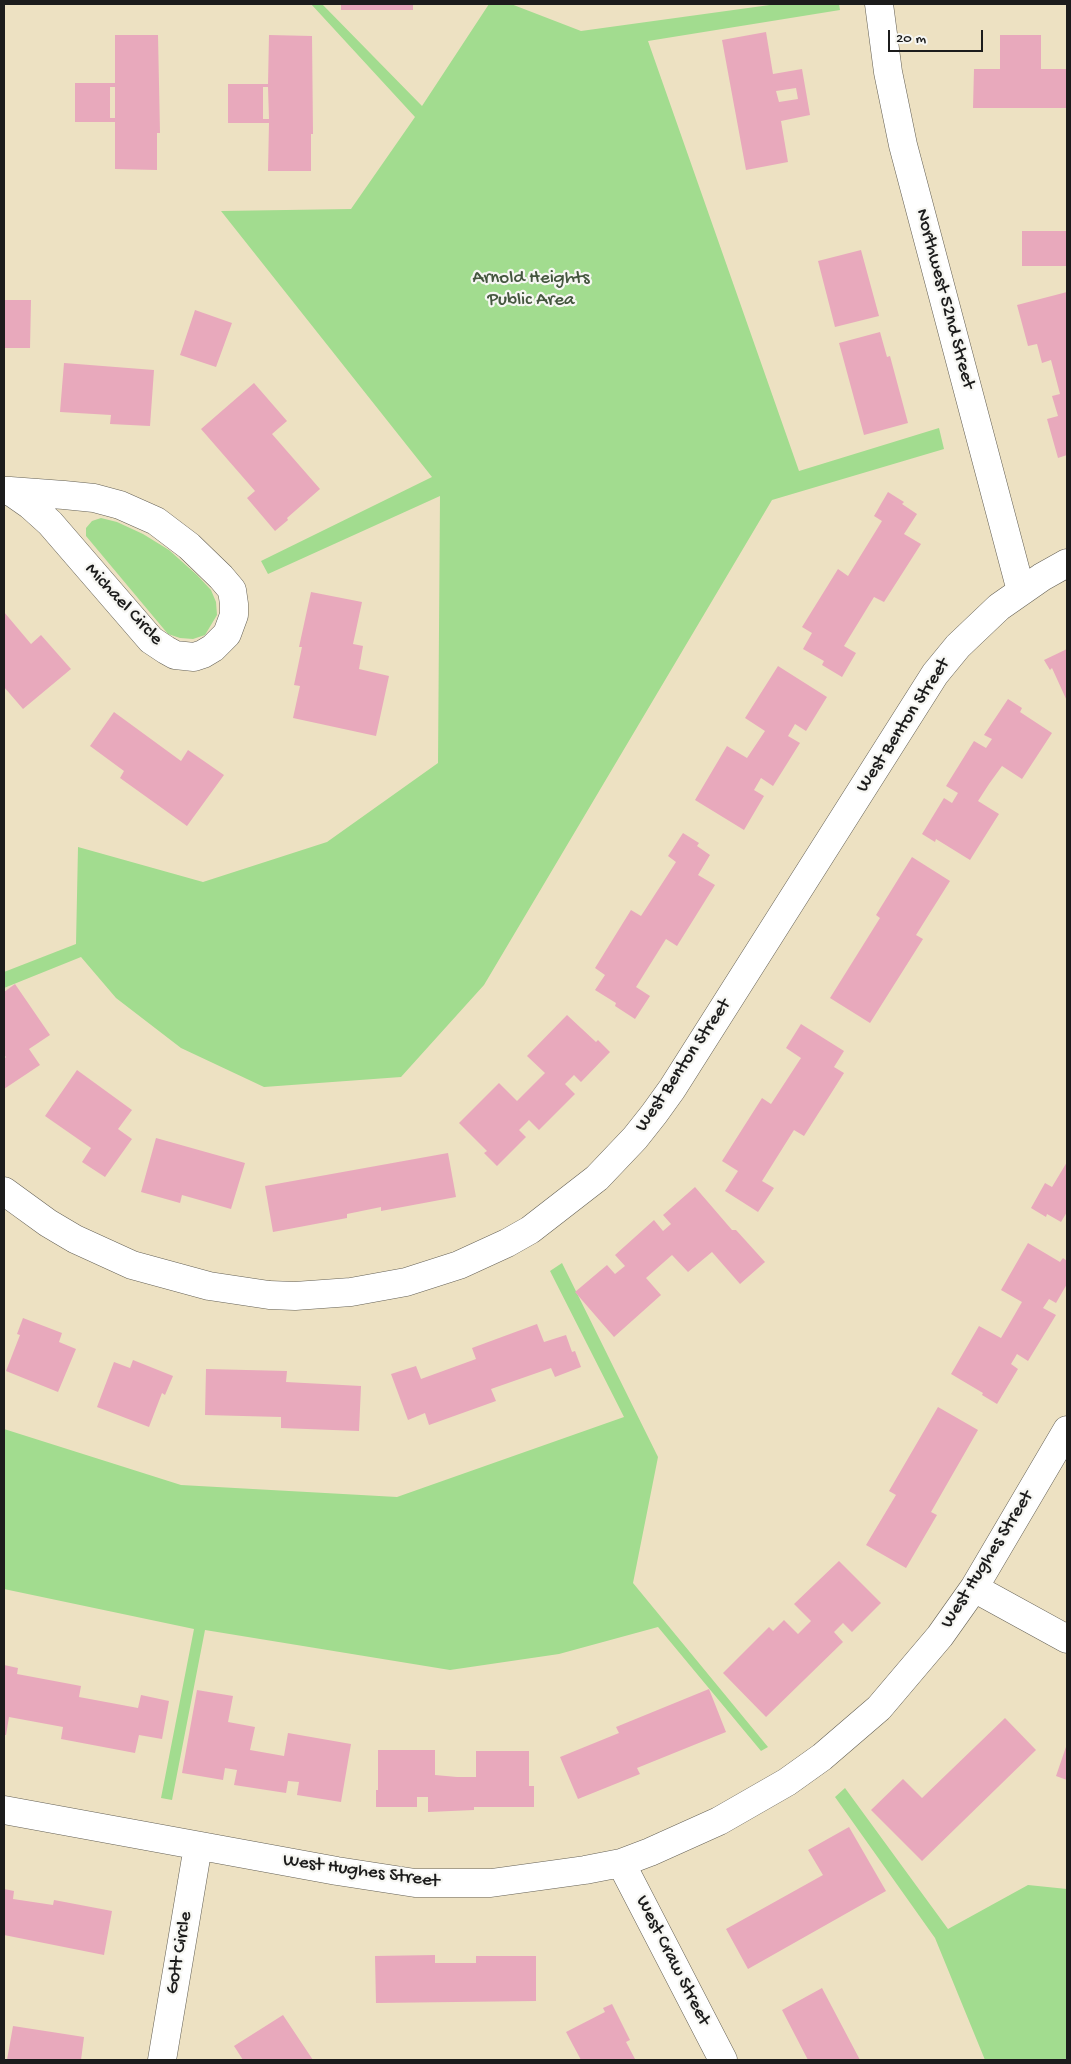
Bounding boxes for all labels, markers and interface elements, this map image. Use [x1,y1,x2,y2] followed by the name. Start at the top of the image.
[891,20,986,52] scale bar
[896,30,926,48] text: 20 m
[909,207,979,391] street label: Northwest 52nd Street
[472,268,590,312] park label: Arnold Heights Public Area
[79,559,167,651] street label: Michael Circle
[852,655,956,797] street label: West Benton Street
[631,995,737,1137] street label: West Benton Street
[936,1487,1040,1633] street label: West Hughes Street
[281,1850,441,1894] street label: West Hughes Street
[629,1892,715,2030] street label: West Craw Street
[162,1910,198,1996] street label: Gott Circle

